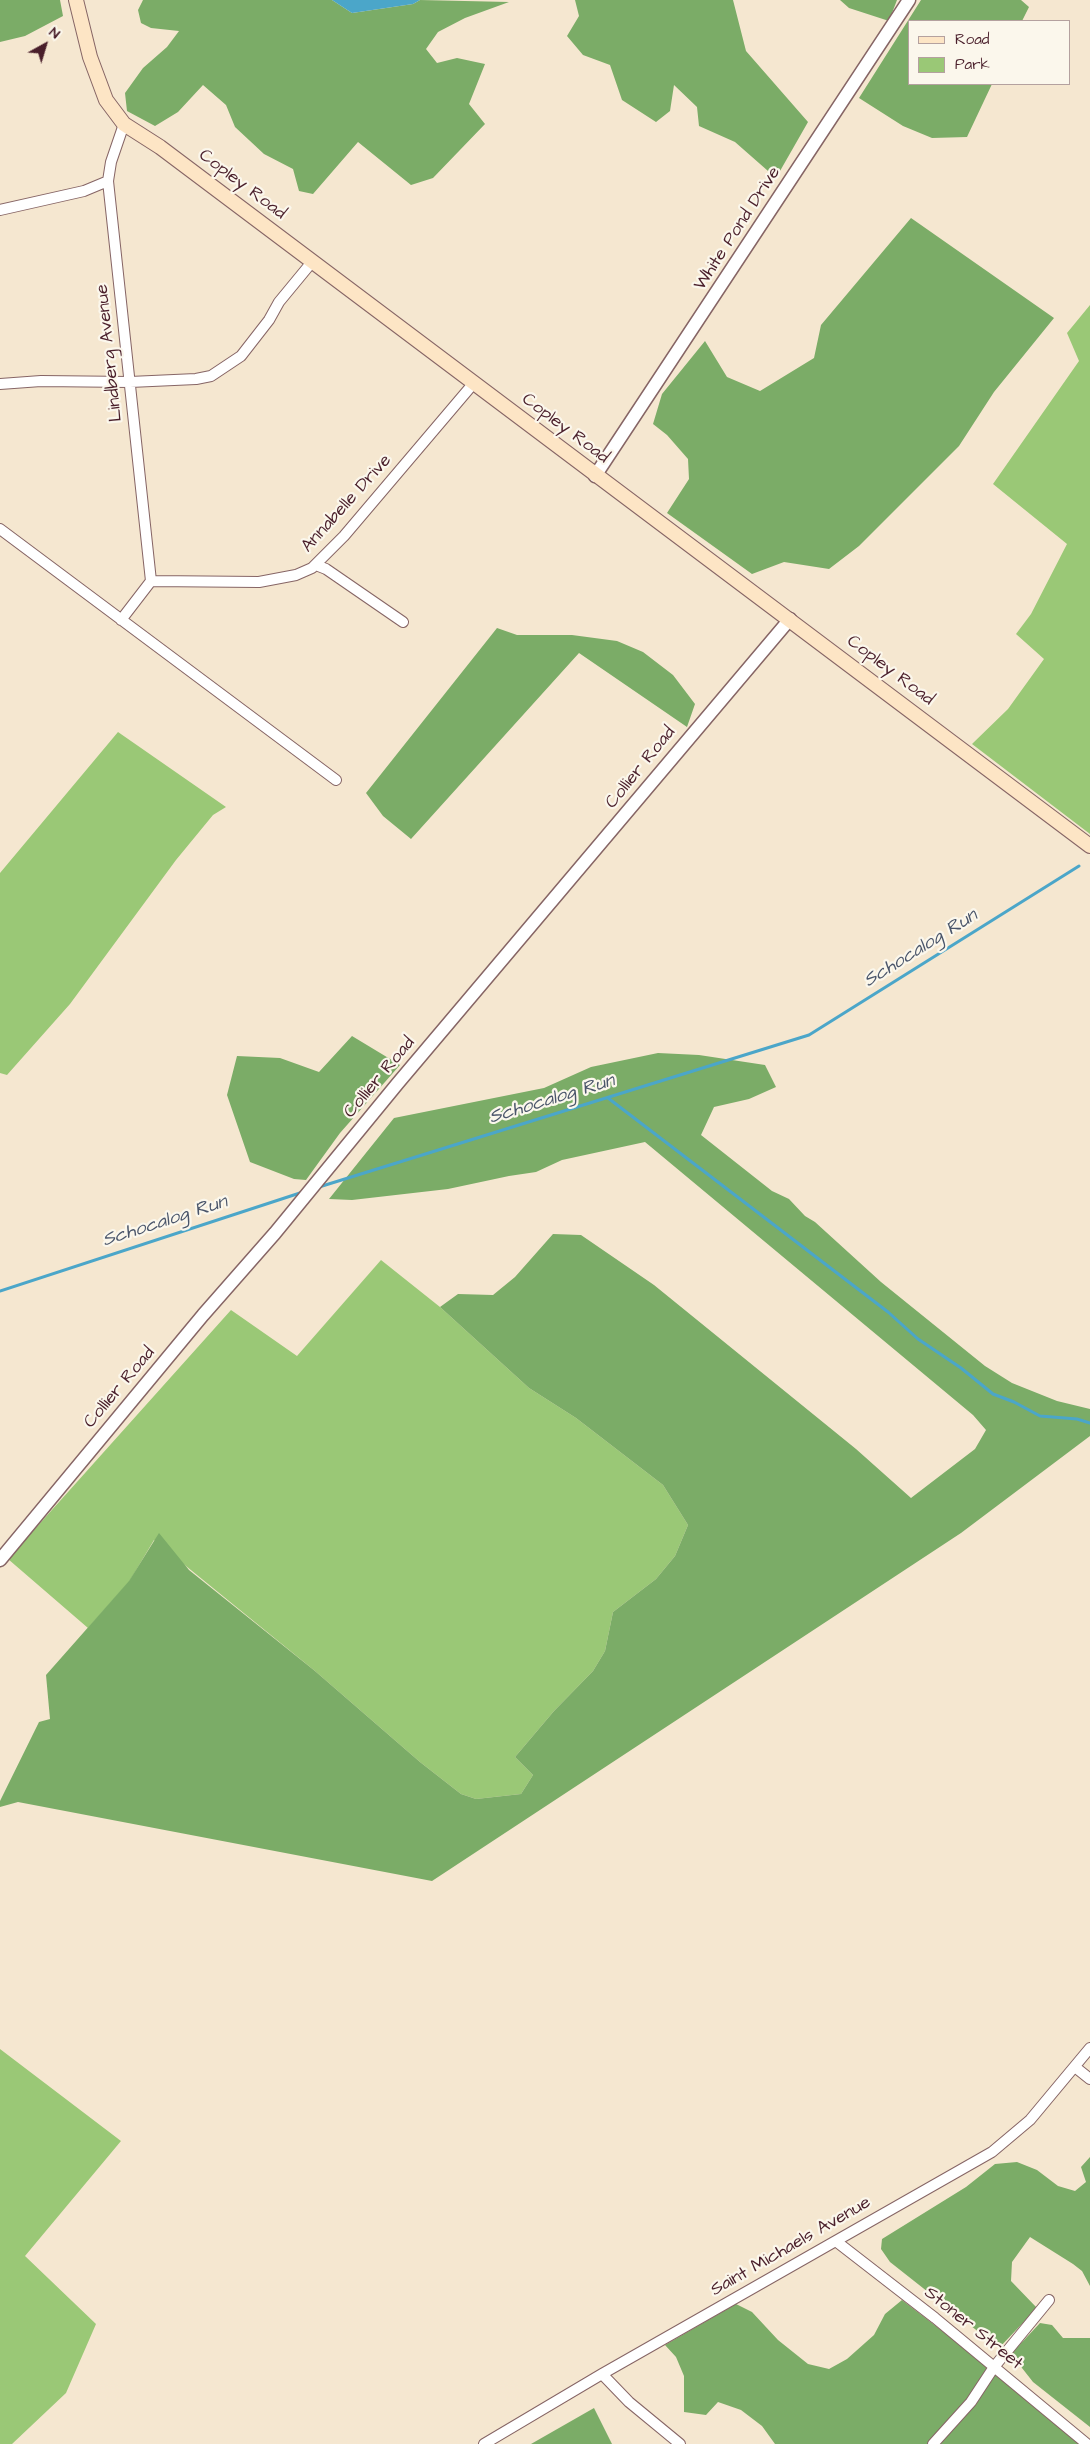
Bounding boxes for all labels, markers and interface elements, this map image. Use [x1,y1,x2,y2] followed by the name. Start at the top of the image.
[20,20,70,70] north arrow
[908,20,1070,85] legend
[45,23,64,44] text: N
[955,29,989,50] text: Road
[955,54,990,75] text: Park
[194,145,290,225] street label: Copley Road
[690,163,786,295] street label: White Pond Drive
[92,283,128,423] street label: Lindberg Avenue
[517,389,613,469] street label: Copley Road
[297,450,397,558] street label: Annabelle Drive
[842,631,938,711] street label: Copley Road
[601,723,681,813] street label: Collier Road
[860,905,982,993] water label: Schocalog Run
[340,1033,420,1123] street label: Collier Road
[487,1070,617,1130] water label: Schocalog Run
[100,1191,230,1253] water label: Schocalog Run
[80,1343,160,1433] street label: Collier Road
[707,2192,875,2302] street label: Saint Michaels Avenue
[919,2283,1027,2375] street label: Stoner Street

